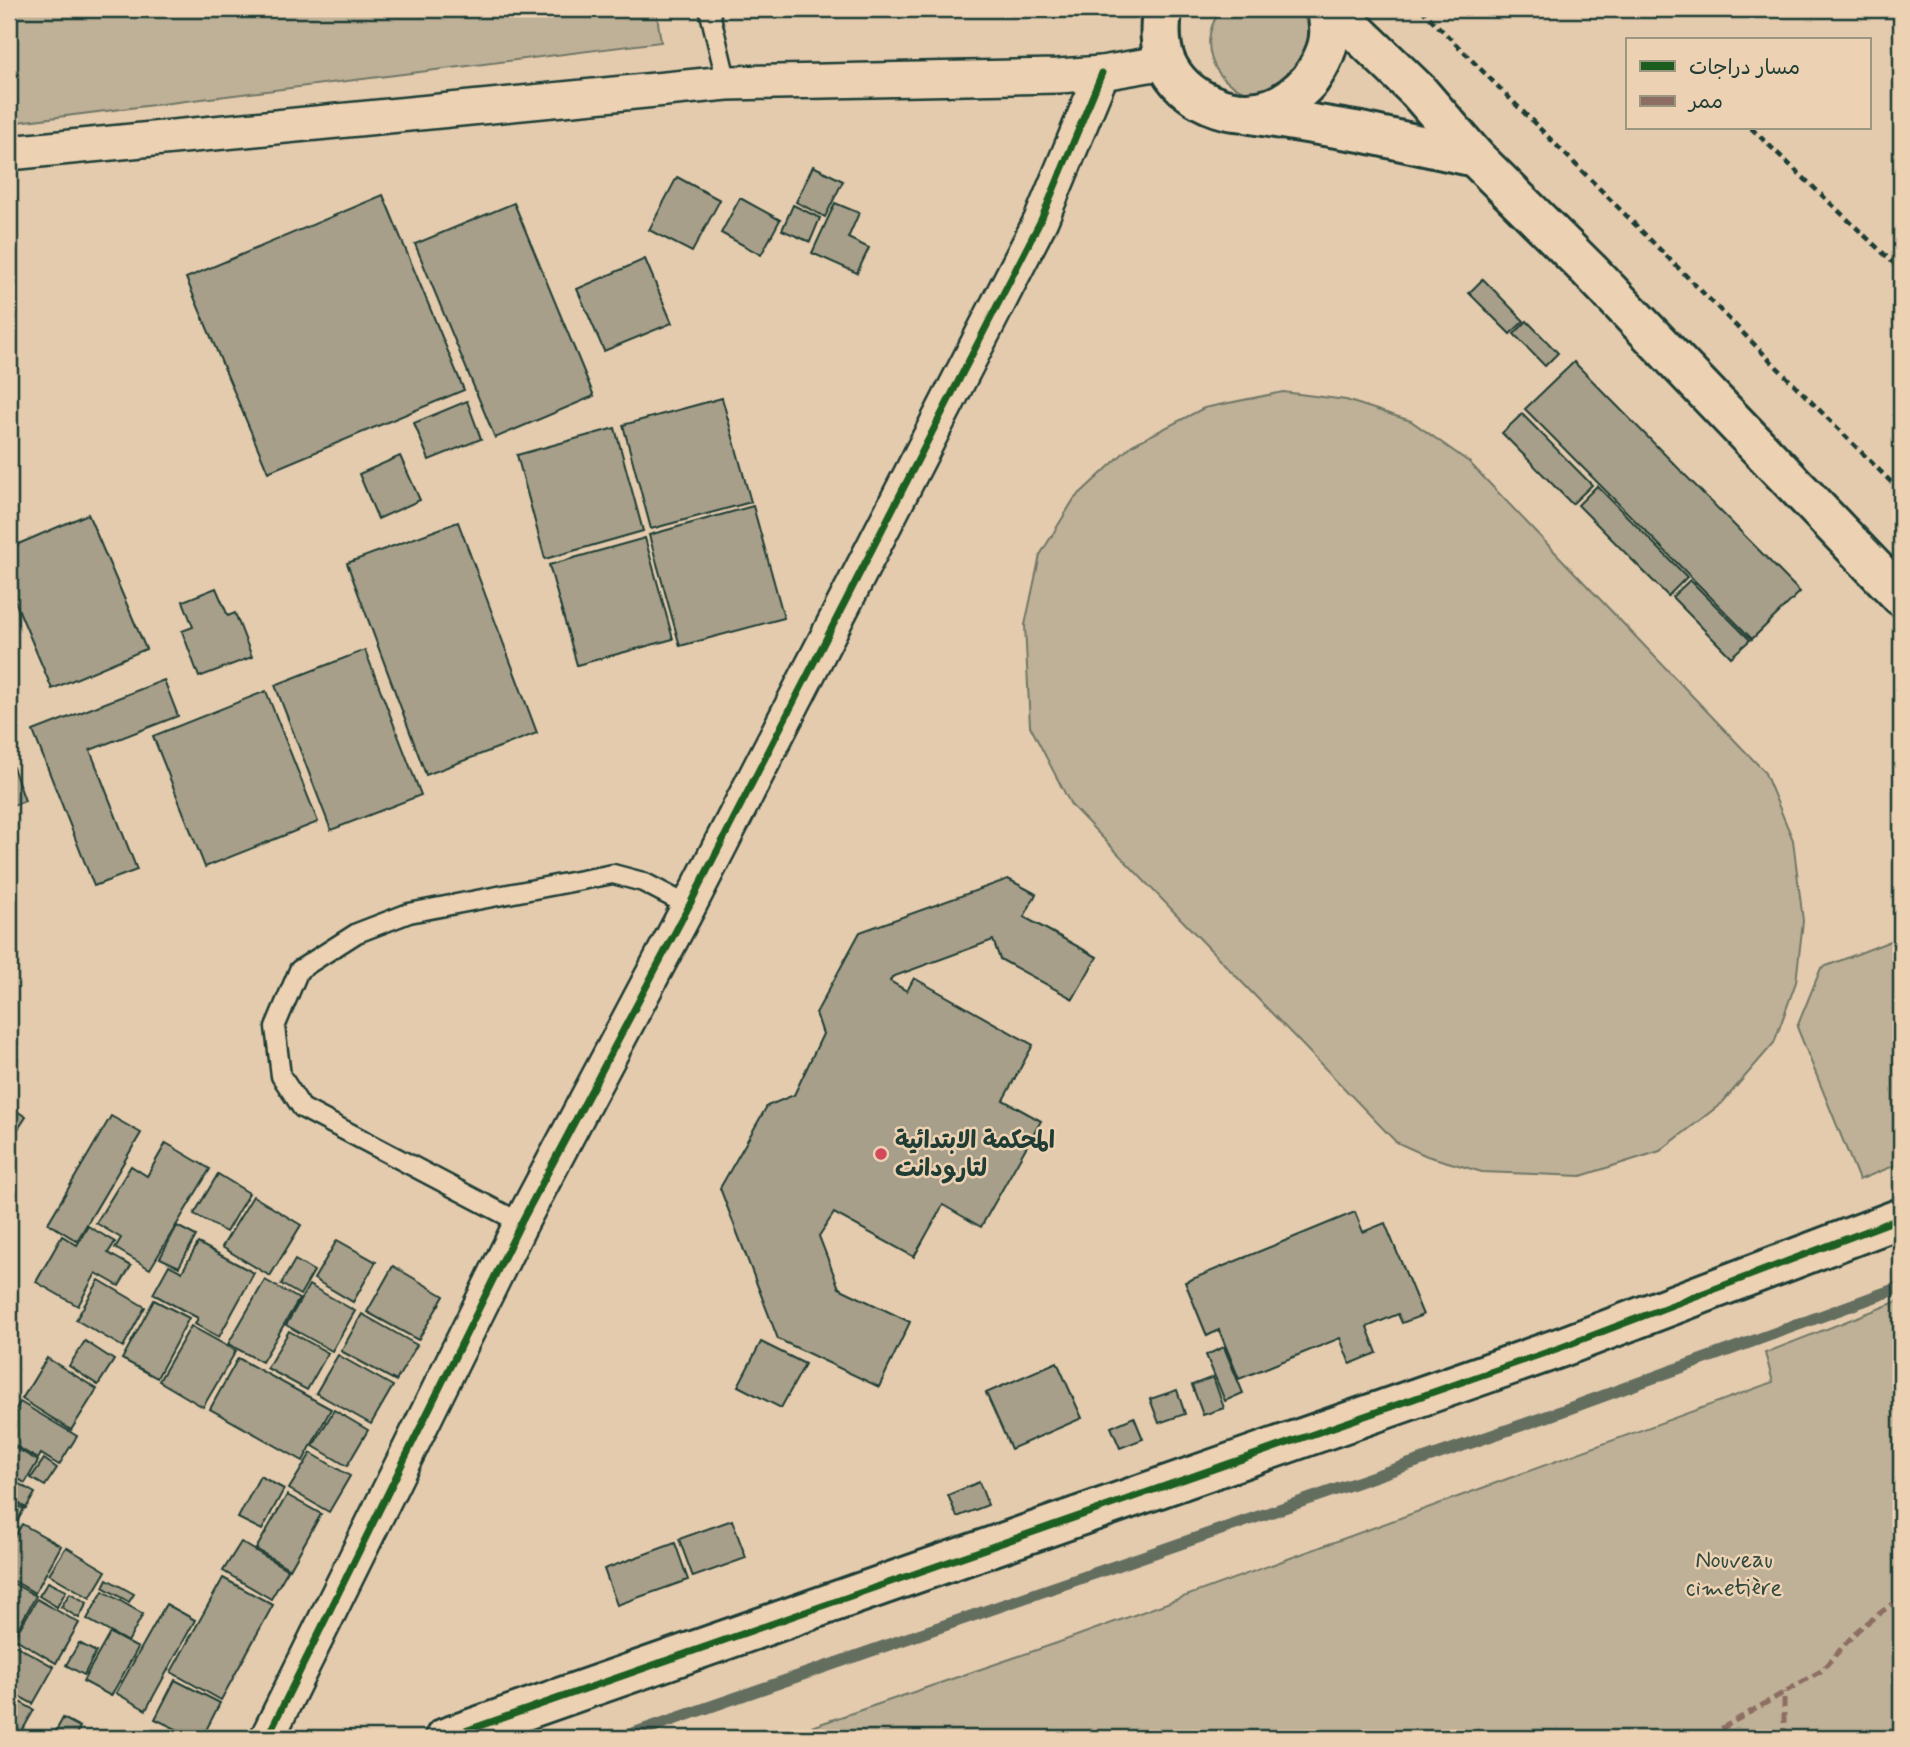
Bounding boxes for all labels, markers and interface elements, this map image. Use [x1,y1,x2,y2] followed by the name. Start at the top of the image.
[1626,38,1871,130] legend
[1689,54,1800,82] text: مسار دراجات
[1687,88,1723,116] text: ممر
[895,1126,1055,1185] place label: المحكمة الابتدائية لتارودانت
[873,1146,889,1162] marker: المحكمة الابتدائية لتارودانت
[1686,1545,1782,1604] park label: Nouveau cimetière

